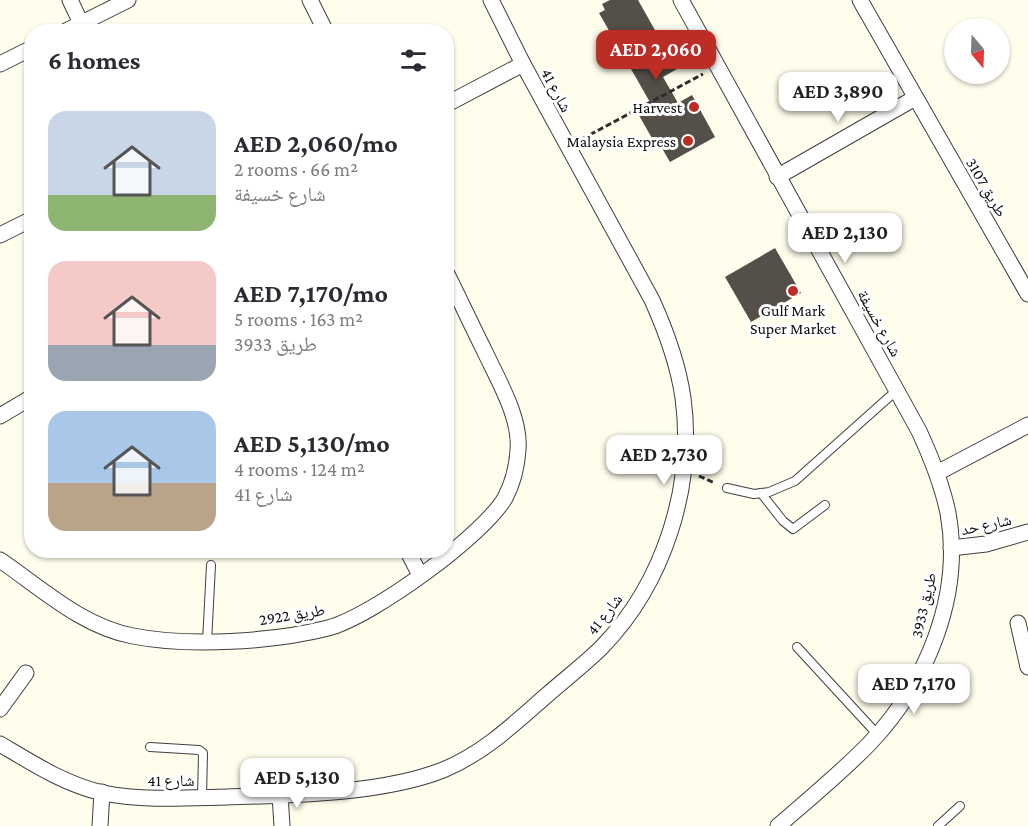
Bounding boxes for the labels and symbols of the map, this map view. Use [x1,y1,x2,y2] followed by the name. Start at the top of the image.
[944,18,1010,84] north arrow
[587,30,725,81] pin: AED 2,060
[536,66,575,116] street label: شارع 41
[769,72,907,123] pin: AED 3,890
[633,99,683,116] place label: Harvest
[687,100,701,114] marker: Harvest
[566,133,676,151] place label: Malaysia Express
[681,134,695,148] marker: Malaysia Express
[961,155,1010,221] street label: طريق 3107
[776,213,914,264] pin: AED 2,130
[786,284,800,298] marker: Gulf Mark Super Market
[853,287,905,360] street label: شارع خسيفة
[750,302,837,338] place label: Gulf Mark Super Market
[595,435,733,486] pin: AED 2,730
[959,511,1013,540] street label: شارع حد
[908,571,941,640] street label: طريق 3933
[583,591,627,639] street label: شارع 41
[258,601,327,630] street label: طريق 2922
[845,664,983,715] pin: AED 7,170
[228,758,366,809] pin: AED 5,130
[148,772,194,791] street label: شارع 41

